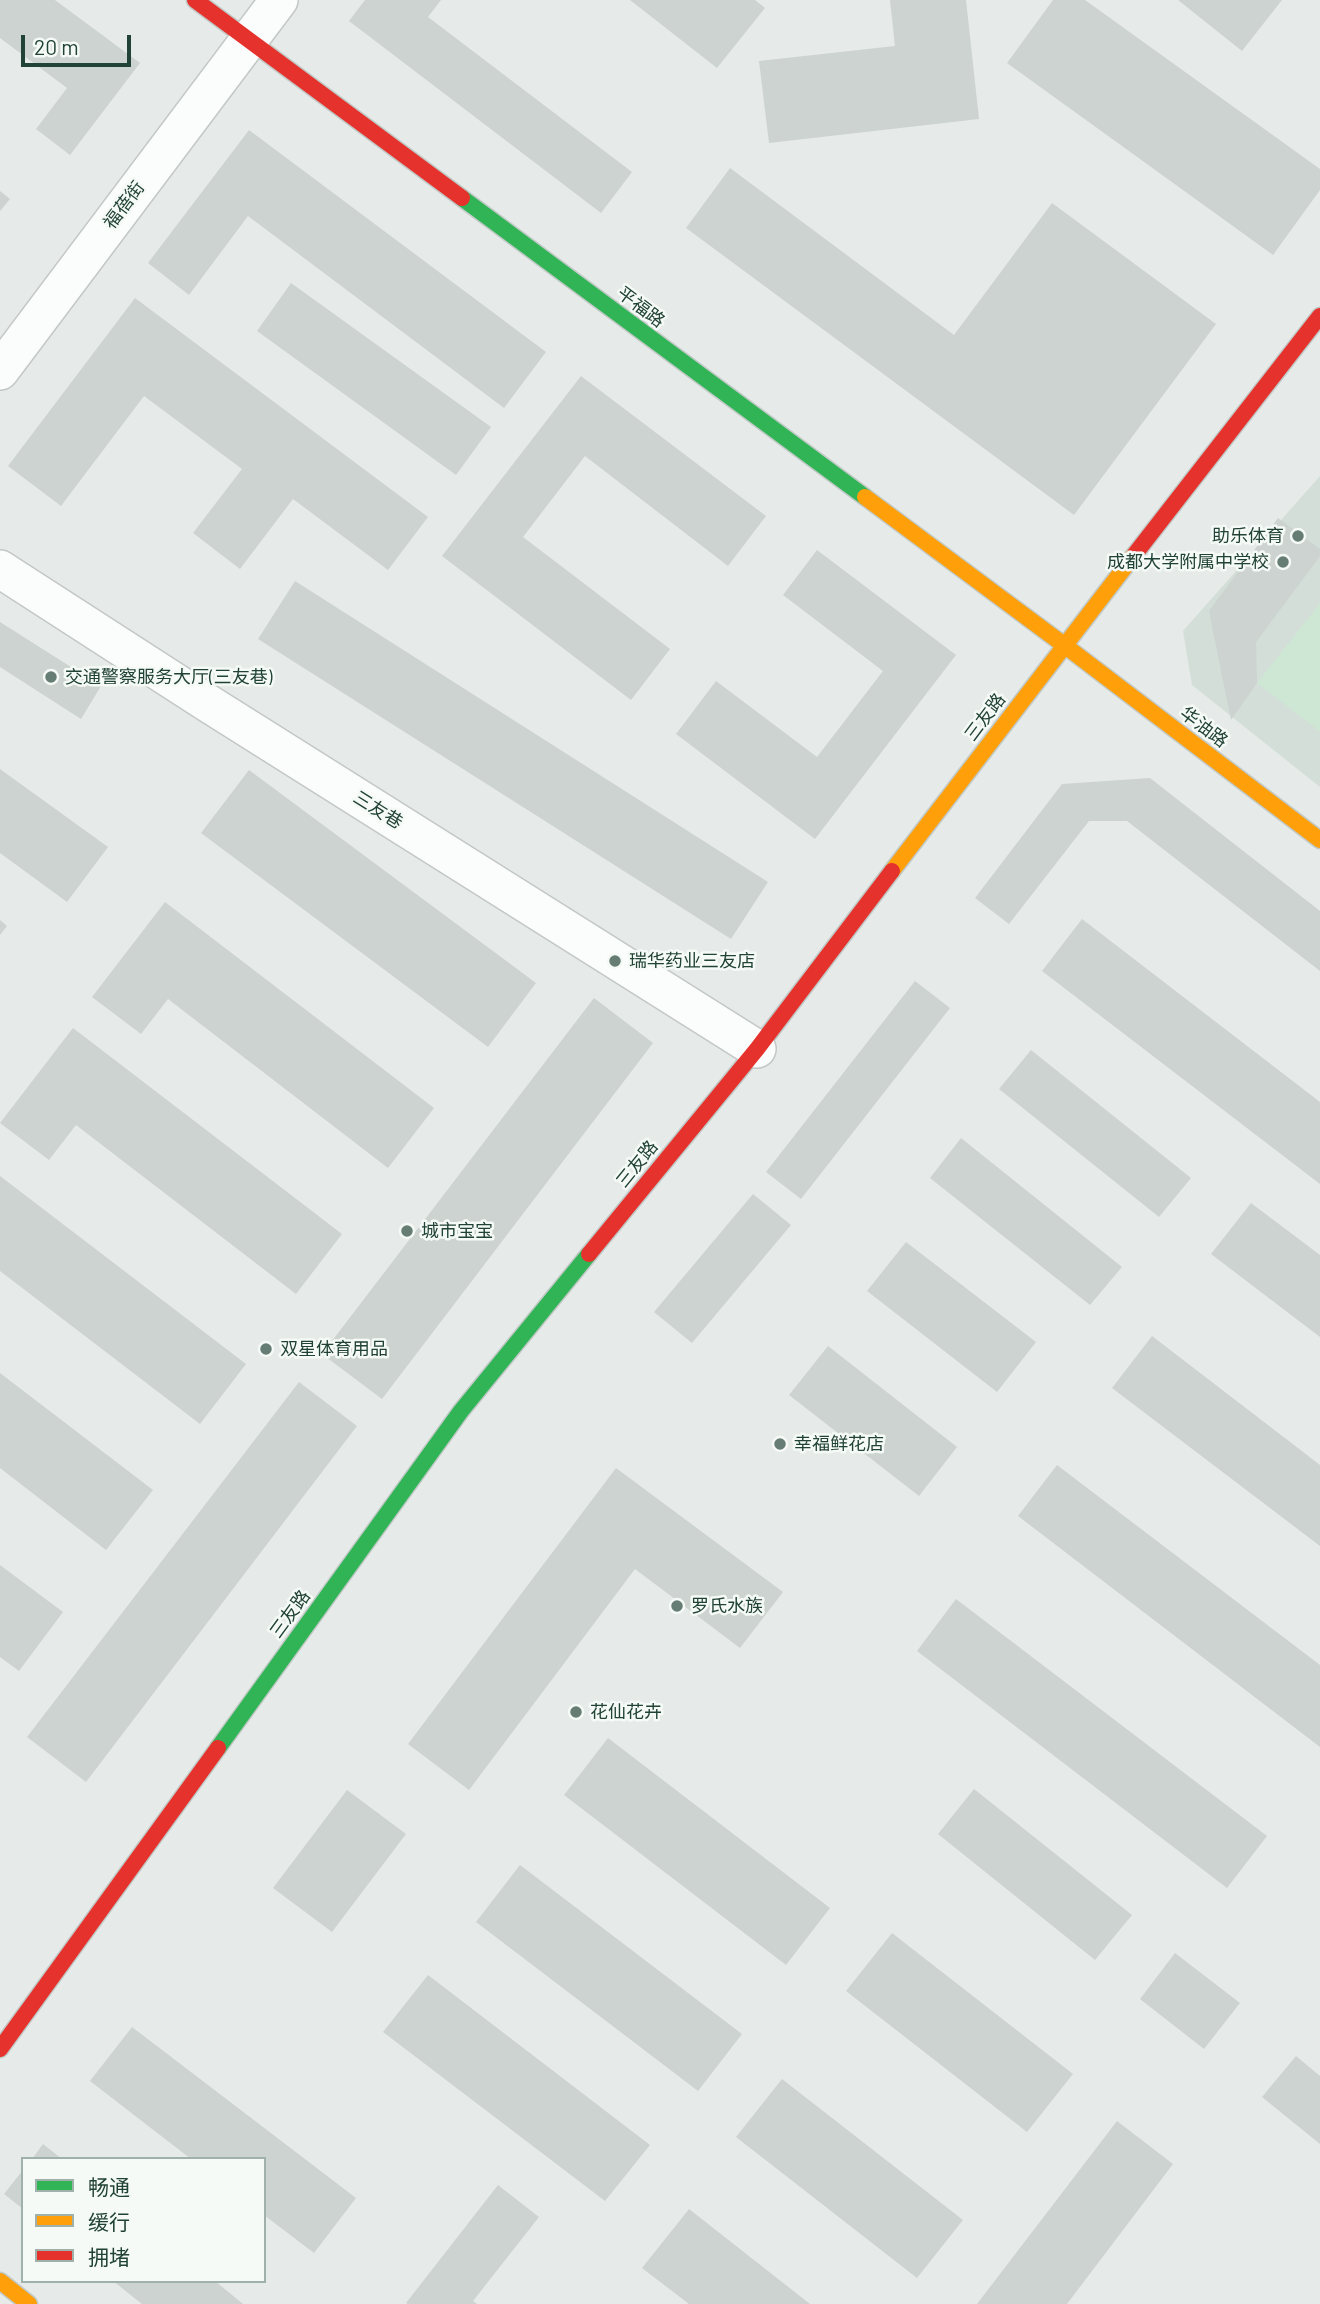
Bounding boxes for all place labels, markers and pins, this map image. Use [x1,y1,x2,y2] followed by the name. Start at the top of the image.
[1212,525,1284,547] place label: 助乐体育
[1290,528,1306,544] marker: 助乐体育
[1107,551,1269,573] place label: 成都大学附属中学校
[1275,554,1291,570] marker: 成都大学附属中学校
[65,666,272,688] place label: 交通警察服务大厅(三友巷)
[43,669,59,685] marker: 交通警察服务大厅(三友巷)
[629,950,755,972] place label: 瑞华药业三友店
[607,953,623,969] marker: 瑞华药业三友店
[421,1220,493,1242] place label: 城市宝宝
[399,1223,415,1239] marker: 城市宝宝
[280,1338,388,1360] place label: 双星体育用品
[258,1341,274,1357] marker: 双星体育用品
[794,1433,884,1455] place label: 幸福鲜花店
[772,1436,788,1452] marker: 幸福鲜花店
[691,1595,763,1617] place label: 罗氏水族
[669,1598,685,1614] marker: 罗氏水族
[590,1701,662,1723] place label: 花仙花卉
[568,1704,584,1720] marker: 花仙花卉

